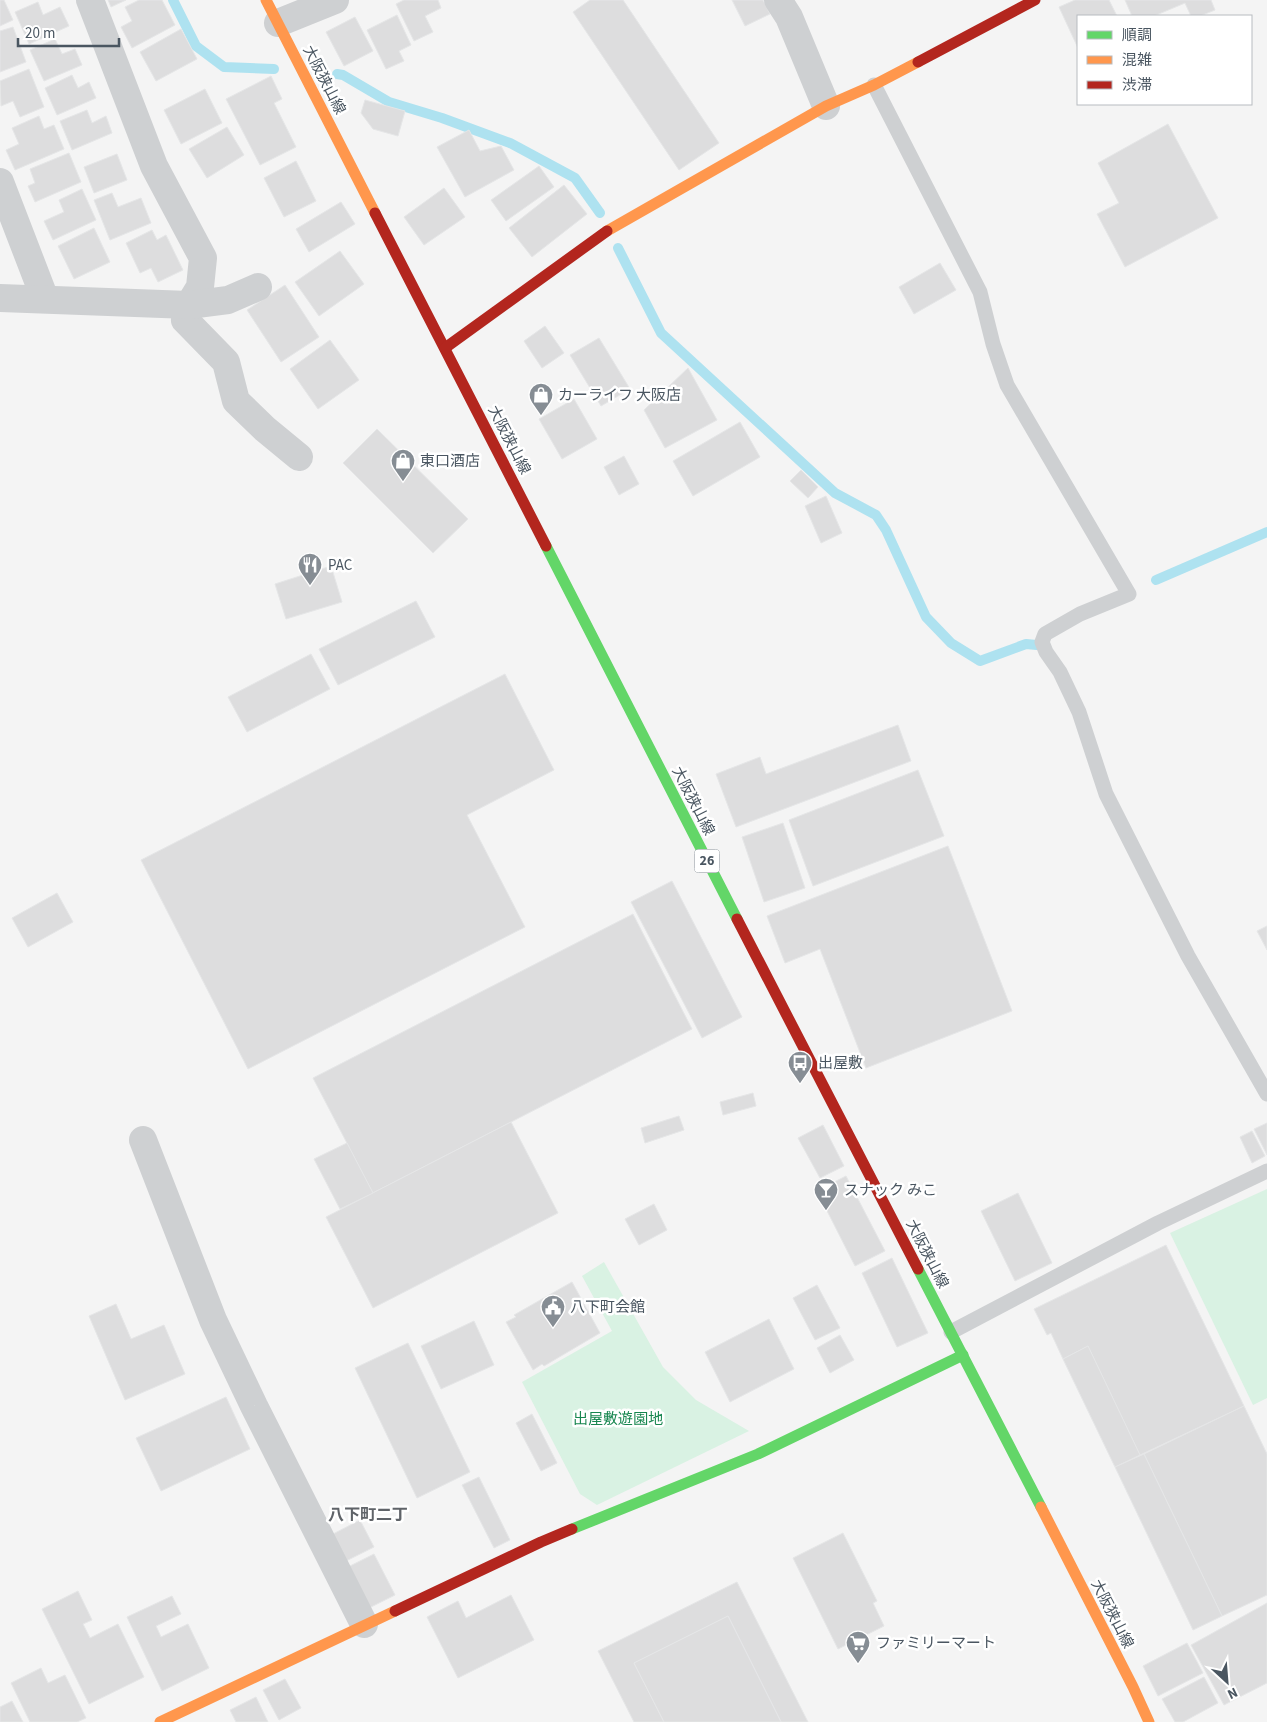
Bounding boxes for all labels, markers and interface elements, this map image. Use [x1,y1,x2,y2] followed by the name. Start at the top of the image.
[18,15,119,47] scale bar
[1077,15,1252,105] legend
[25,23,55,44] text: 20 m
[1122,25,1152,46] text: 順調
[298,42,350,118] street label: 大阪狭山線
[1122,50,1152,71] text: 混雑
[1122,75,1152,96] text: 渋滞
[528,382,554,416] shop icon: カーライフ 大阪店
[558,385,681,406] place label: カーライフ 大阪店
[483,402,535,478] street label: 大阪狭山線
[390,448,416,482] shop icon: 東口酒店
[420,451,480,472] place label: 東口酒店
[297,552,323,586] restaurant icon: PAC
[328,555,353,576] place label: PAC
[667,763,719,839] street label: 大阪狭山線
[694,849,720,872] road number: 26
[787,1050,813,1084] bus stop icon: 出屋敷
[818,1053,863,1074] place label: 出屋敷
[813,1177,839,1211] bar icon: スナック みこ
[844,1180,937,1201] place label: スナック みこ
[901,1216,953,1292] street label: 大阪狭山線
[540,1294,566,1328] public building icon: 八下町会館
[570,1297,645,1318] place label: 八下町会館
[573,1409,663,1430] park label: 出屋敷遊園地
[328,1504,408,1526] district label: 八下町二丁
[1086,1576,1138,1652] street label: 大阪狭山線
[845,1630,871,1664] supermarket icon: ファミリーマート
[876,1633,996,1654] place label: ファミリーマート
[1202,1657,1252,1707] north arrow
[1224,1682,1241,1704] text: N

